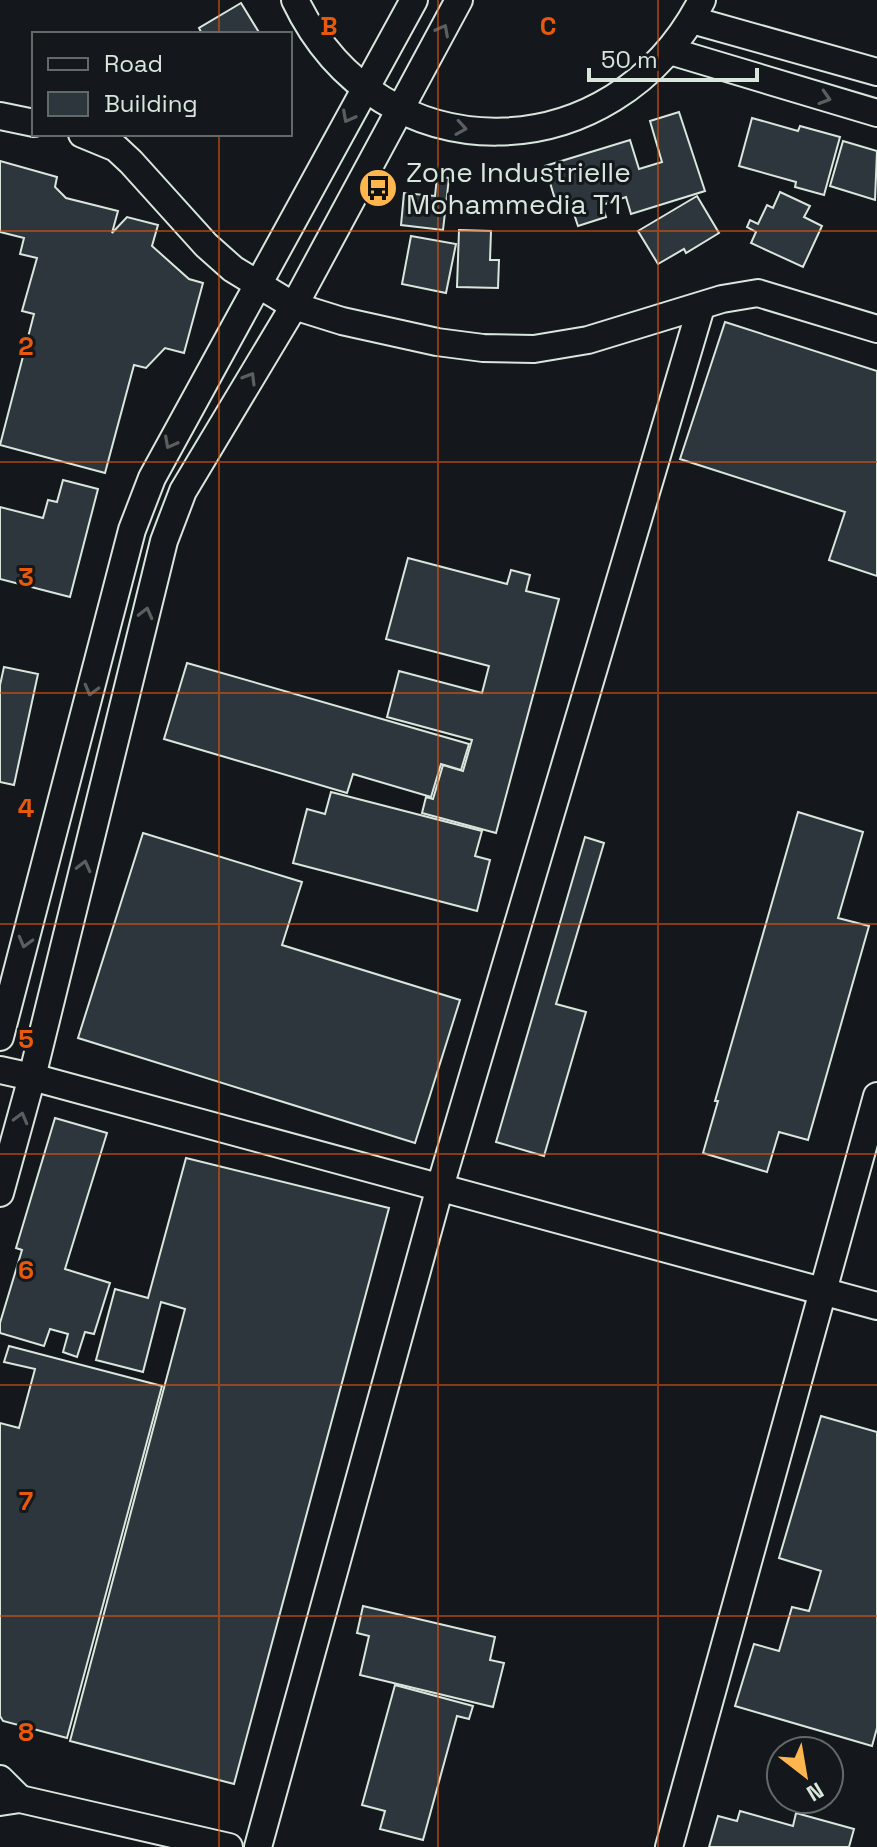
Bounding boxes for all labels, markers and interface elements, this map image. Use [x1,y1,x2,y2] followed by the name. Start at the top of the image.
[320,9,338,43] text: B
[540,9,556,43] text: C
[433,24,449,39] one-way arrow
[32,32,292,136] legend
[589,32,757,82] scale bar
[601,44,658,75] text: 50 m
[104,48,163,79] text: Road
[104,88,198,119] text: Building
[818,89,832,105] one-way arrow
[343,109,358,123] one-way arrow
[454,119,468,136] one-way arrow
[406,154,631,222] place label: Zone Industrielle Mohammedia T1
[357,167,399,209] bus stop icon: Zone Industrielle Mohammedia T1
[18,329,34,363] text: 2
[241,372,256,386] one-way arrow
[164,435,179,450] one-way arrow
[18,560,34,594] text: 3
[137,607,154,621] one-way arrow
[83,683,100,696] one-way arrow
[18,791,34,825] text: 4
[75,859,92,873] one-way arrow
[18,934,34,948] one-way arrow
[18,1022,34,1056] text: 5
[11,1112,28,1126] one-way arrow
[18,1253,34,1287] text: 6
[19,1484,33,1518] text: 7
[18,1715,34,1749] text: 8
[765,1735,845,1815] north arrow
[802,1776,829,1808] text: N

